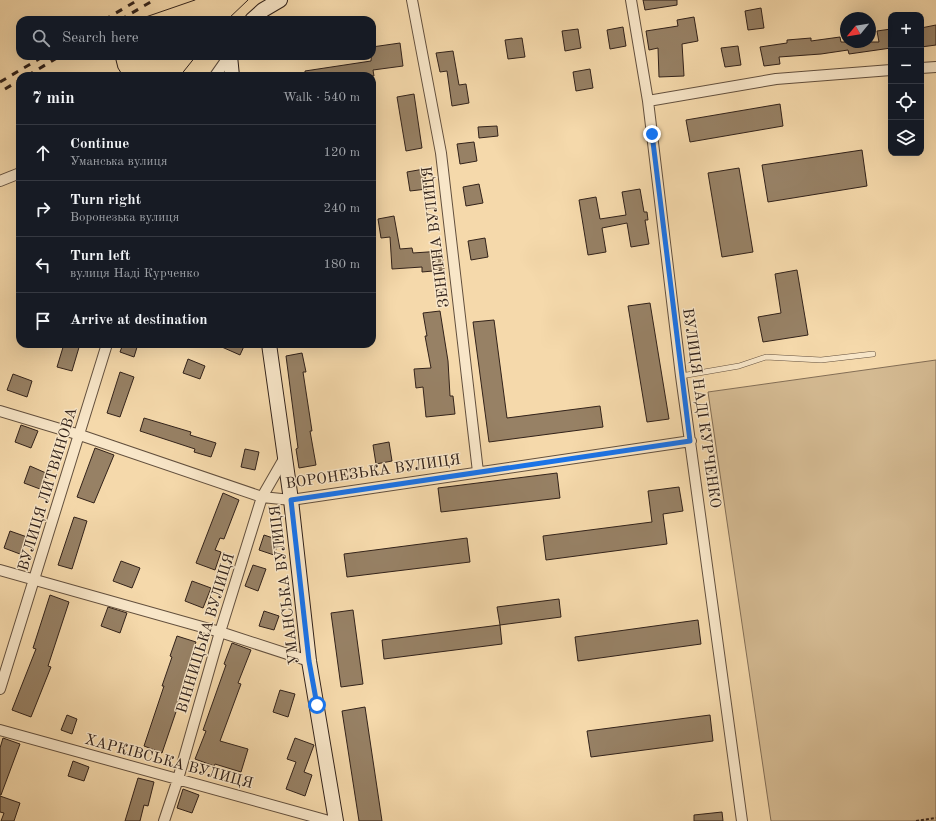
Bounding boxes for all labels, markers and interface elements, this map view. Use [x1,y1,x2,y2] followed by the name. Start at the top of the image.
[840,12,876,48] north arrow
[888,12,924,156] map controls
[888,12,924,48] button: +
[16,16,376,60] search box
[30,27,52,49] icon: search
[62,31,139,46] text: Search here
[888,48,924,84] button: −
[888,84,924,120] button: locate
[32,90,75,107] text: 7 min
[283,91,360,104] text: Walk · 540 m
[888,120,924,156] button: layers
[643,125,661,143] route end
[70,137,129,152] text: Continue
[32,142,54,164] icon: ahead
[323,146,360,159] text: 120 m
[70,155,167,168] text: Уманська вулиця
[420,165,453,308] street label: ЗЕНІТНА ВУЛИЦЯ
[70,193,141,208] text: Turn right
[32,198,54,220] icon: right
[323,202,360,215] text: 240 m
[70,211,179,224] text: Воронезька вулиця
[70,249,130,264] text: Turn left
[32,254,54,276] icon: left
[323,258,360,271] text: 180 m
[70,267,199,280] text: вулиця Наді Курченко
[679,307,722,509] street label: ВУЛИЦЯ НАДІ КУРЧЕНКО
[32,310,54,332] icon: arrive
[70,313,208,328] text: Arrive at destination
[16,405,81,573] street label: ВУЛИЦЯ ЛИТВИНОВА
[285,453,462,492] street label: ВОРОНЕЗЬКА ВУЛИЦЯ
[268,504,303,666] street label: УМАНСЬКА ВУЛИЦЯ
[175,551,238,715] street label: ВІННИЦЬКА ВУЛИЦЯ
[308,696,326,714] route start
[83,733,254,792] street label: ХАРКІВСЬКА ВУЛИЦЯ

